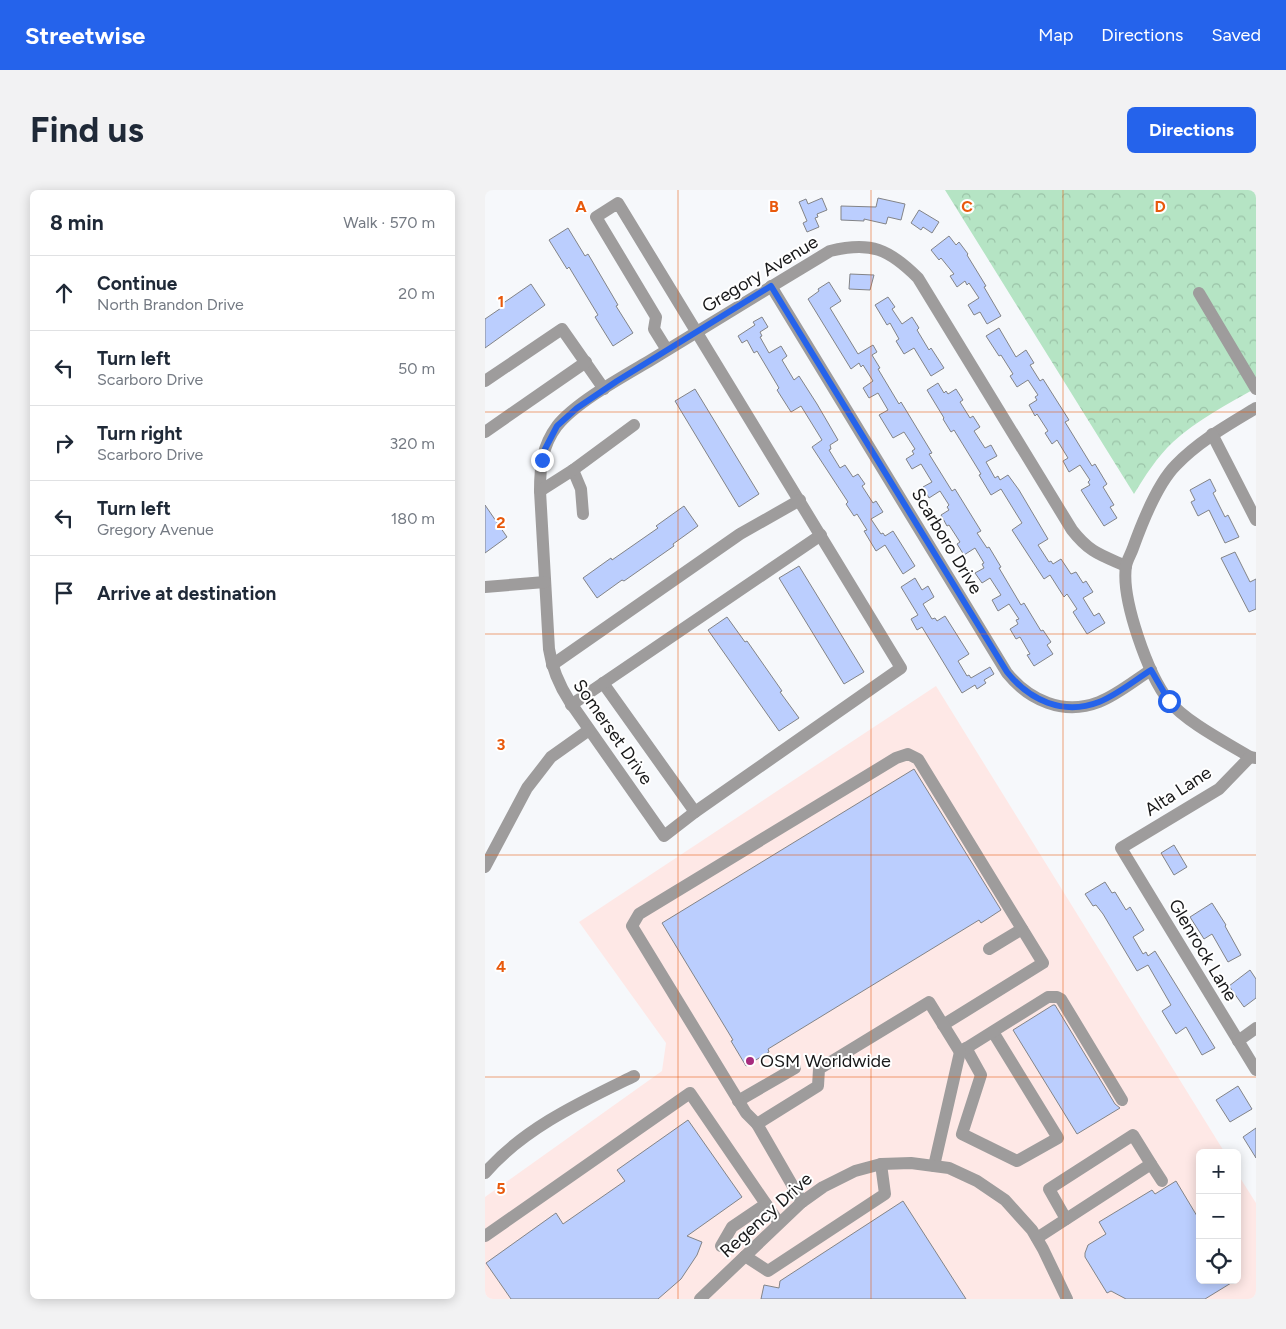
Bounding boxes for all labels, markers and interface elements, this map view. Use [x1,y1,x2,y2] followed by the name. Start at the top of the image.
[25,21,145,50] text: Streetwise
[1038,24,1073,46] text: Map
[1101,24,1183,46] text: Directions
[1211,24,1261,46] text: Saved
[1127,107,1256,153] button: Directions
[30,109,144,151] text: Find us
[575,197,587,216] text: A
[769,197,779,216] text: B
[961,197,973,216] text: C
[1154,197,1166,216] text: D
[50,210,104,235] text: 8 min
[343,213,435,232] text: Walk · 570 m
[698,231,822,317] street label: Gregory Avenue
[97,272,177,295] text: Continue
[50,279,78,307] icon: ahead
[398,284,435,303] text: 20 m
[498,292,504,311] text: 1
[97,295,244,314] text: North Brandon Drive
[97,347,171,370] text: Turn left
[50,354,78,382] icon: left
[398,359,435,378] text: 50 m
[97,370,203,389] text: Scarboro Drive
[97,422,183,445] text: Turn right
[50,429,78,457] icon: right
[390,434,435,453] text: 320 m
[97,445,203,464] text: Scarboro Drive
[531,449,554,472] route end
[907,484,987,598] street label: Scarboro Drive
[97,497,171,520] text: Turn left
[50,504,78,532] icon: left
[391,509,435,528] text: 180 m
[496,513,506,532] text: 2
[97,520,214,539] text: Gregory Avenue
[50,579,78,607] icon: arrive
[97,582,276,605] text: Arrive at destination
[568,675,658,789] street label: Somerset Drive
[1158,690,1181,713] route start
[497,735,506,754] text: 3
[1141,761,1216,821] street label: Alta Lane
[1164,895,1242,1005] street label: Glenrock Lane
[496,957,506,976] text: 4
[760,1050,891,1072] place label: OSM Worldwide
[744,1055,756,1067] marker: OSM Worldwide
[1196,1149,1241,1284] map controls
[1196,1149,1241,1194] button: +
[715,1168,817,1262] street label: Regency Drive
[496,1179,506,1198] text: 5
[1196,1194,1241,1239] button: −
[1196,1239,1241,1284] button: locate

